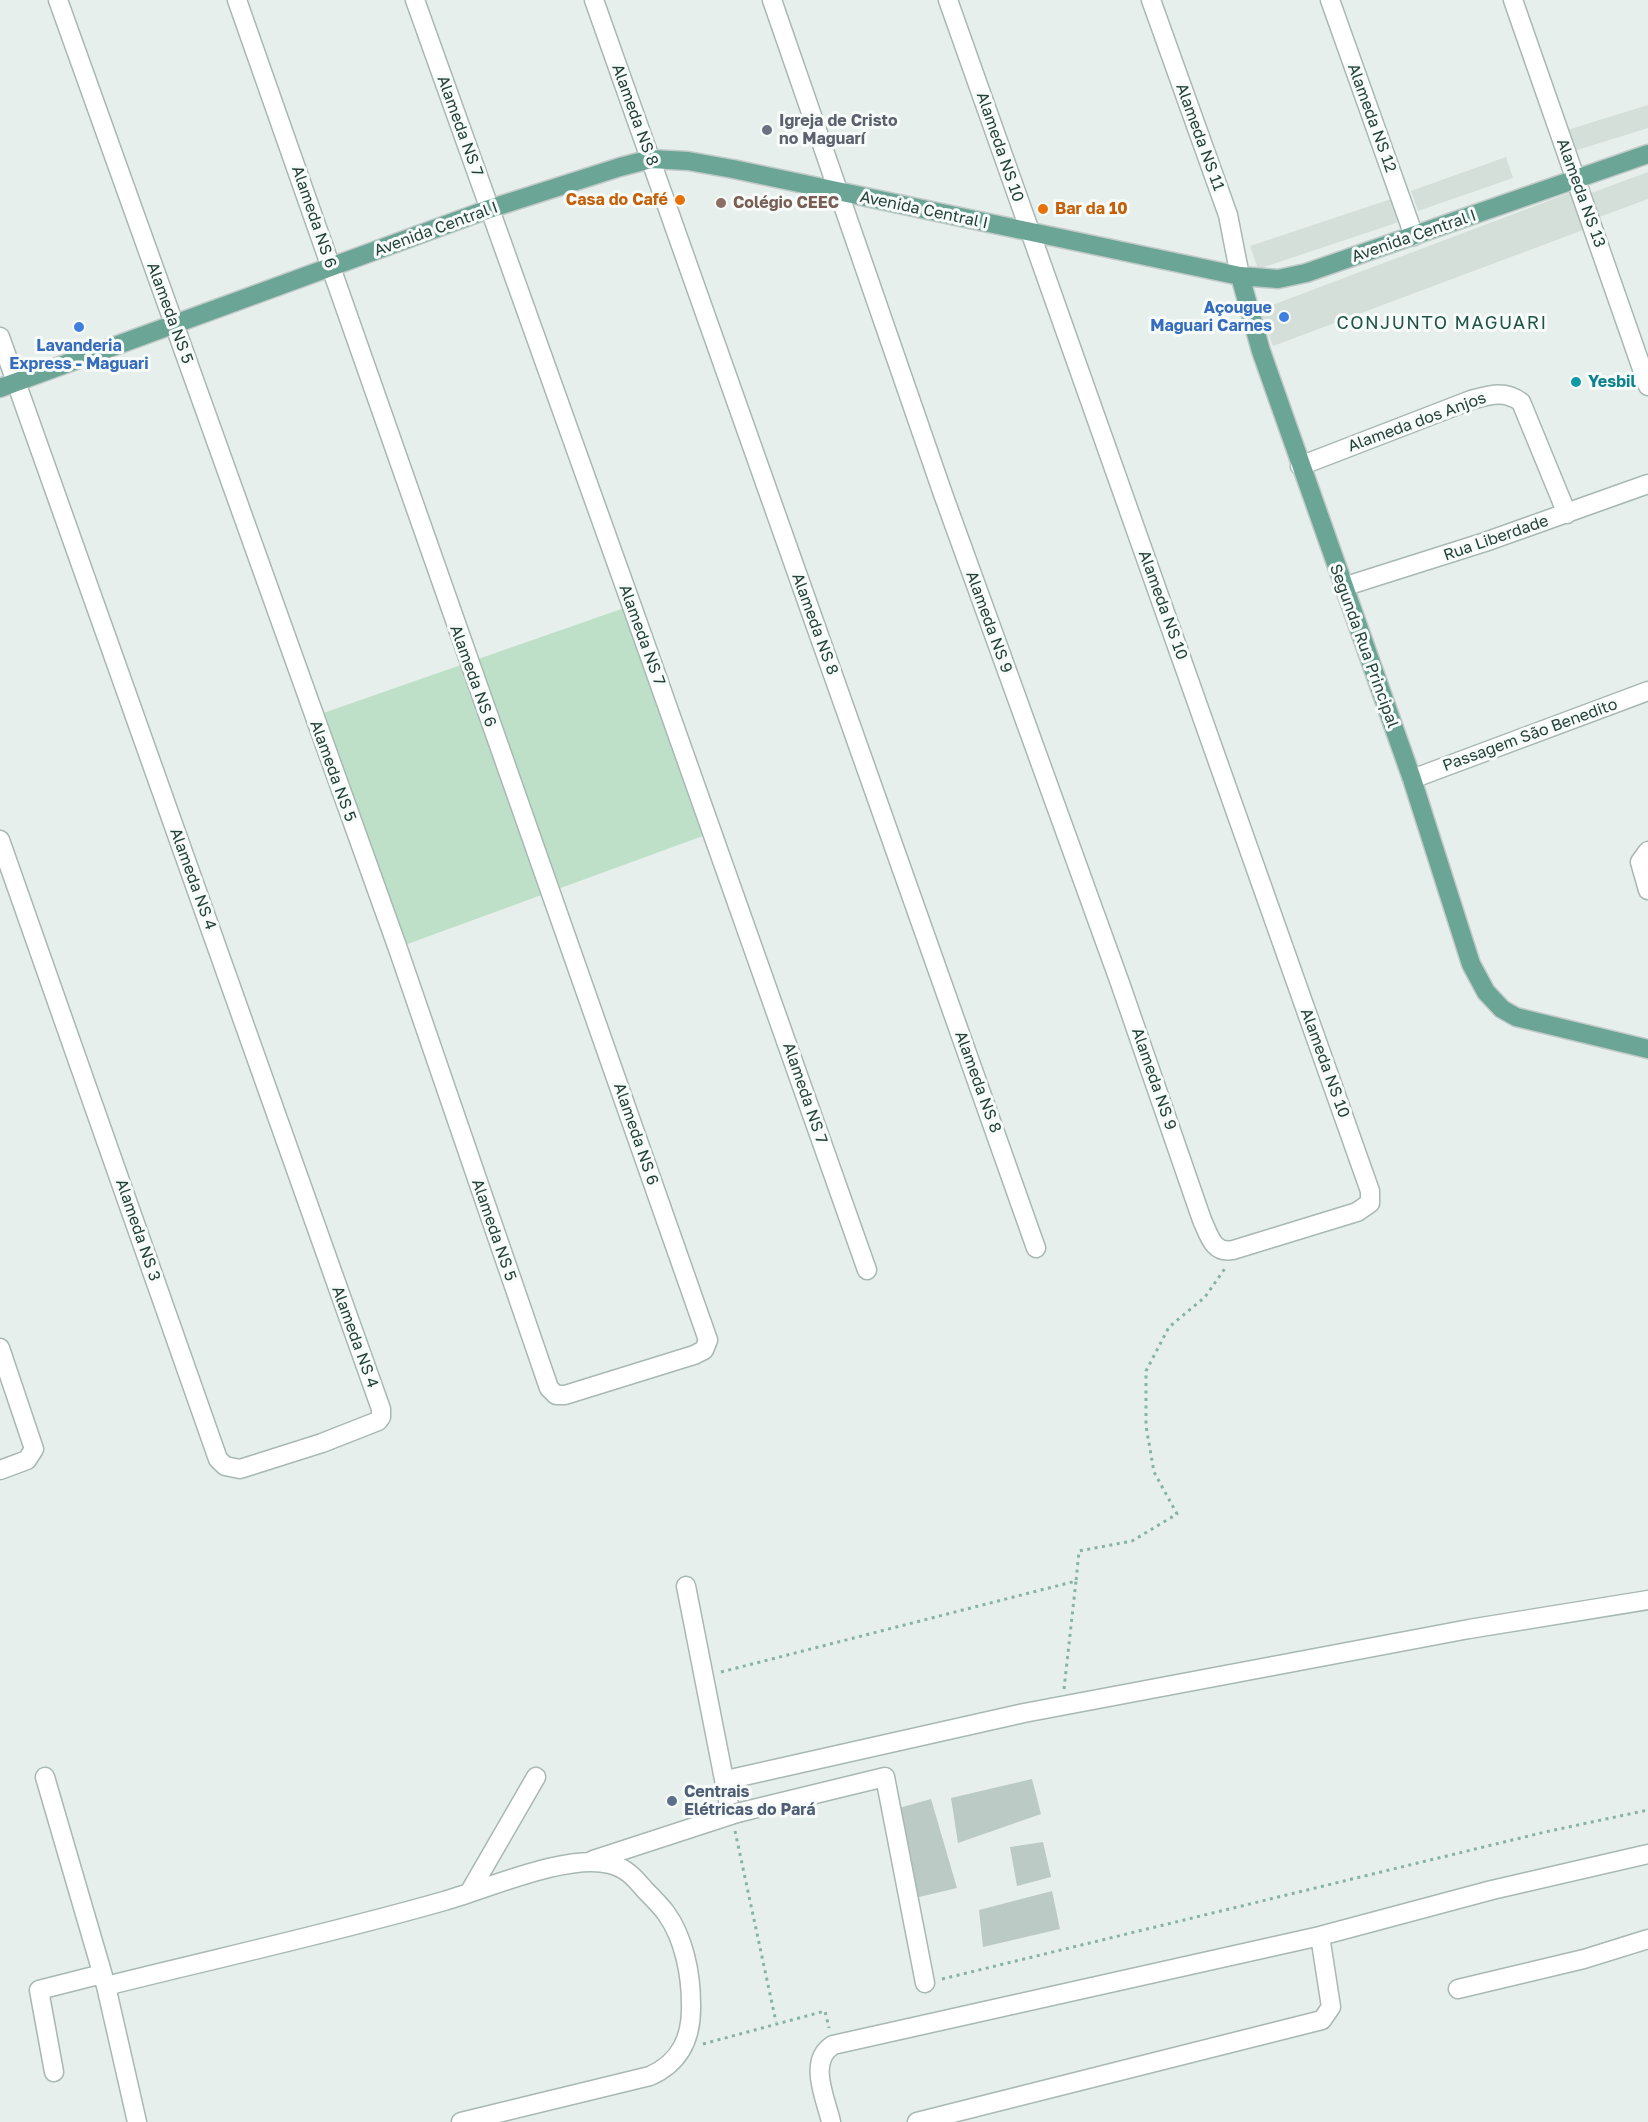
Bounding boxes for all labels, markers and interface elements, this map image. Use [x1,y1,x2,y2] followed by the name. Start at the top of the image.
[608,61,662,169] street label: Alameda NS 8
[1343,61,1401,175] street label: Alameda NS 12
[433,73,487,179] street label: Alameda NS 7
[1172,81,1228,193] street label: Alameda NS 11
[972,90,1028,204] street label: Alameda NS 10
[779,111,898,149] place label: Igreja de Cristo no Maguarí
[760,123,774,137] marker: Igreja de Cristo no Maguarí
[1552,136,1610,250] street label: Alameda NS 13
[288,163,340,271] street label: Alameda NS 6
[858,187,990,233] street label: Avenida Central I
[566,190,668,210] place label: Casa do Café
[673,193,687,207] marker: Casa do Café
[733,193,839,213] place label: Colégio CEEC
[714,196,728,210] marker: Colégio CEEC
[372,198,500,260] street label: Avenida Central I
[1055,199,1128,219] place label: Bar da 10
[1036,202,1050,216] marker: Bar da 10
[1349,206,1479,266] street label: Avenida Central I
[143,260,197,366] street label: Alameda NS 5
[1150,298,1272,336] place label: Açougue Maguari Carnes
[1277,310,1291,324] marker: Açougue Maguari Carnes
[1336,312,1548,334] district label: CONJUNTO MAGUARI
[72,320,86,334] marker: Lavanderia Express - Maguari
[9,336,149,374] place label: Lavanderia Express - Maguari
[1588,372,1636,392] place label: Yesbil
[1569,375,1583,389] marker: Yesbil
[1345,388,1489,456] street label: Alameda dos Anjos
[1441,511,1551,565] street label: Rua Liberdade
[1134,548,1192,662] street label: Alameda NS 10
[1325,561,1403,731] street label: Segunda Rua Principal
[962,568,1016,676] street label: Alameda NS 9
[788,570,842,678] street label: Alameda NS 8
[615,582,669,688] street label: Alameda NS 7
[446,622,500,730] street label: Alameda NS 6
[1440,694,1620,776] street label: Passagem São Benedito
[306,718,360,824] street label: Alameda NS 5
[166,825,220,933] street label: Alameda NS 4
[1296,1006,1354,1120] street label: Alameda NS 10
[1128,1025,1180,1133] street label: Alameda NS 9
[951,1028,1005,1136] street label: Alameda NS 8
[779,1040,831,1146] street label: Alameda NS 7
[610,1080,662,1188] street label: Alameda NS 6
[112,1176,164,1284] street label: Alameda NS 3
[468,1176,520,1284] street label: Alameda NS 5
[328,1283,382,1391] street label: Alameda NS 4
[684,1782,816,1820] place label: Centrais Elétricas do Pará
[665,1794,679,1808] marker: Centrais Elétricas do Pará

